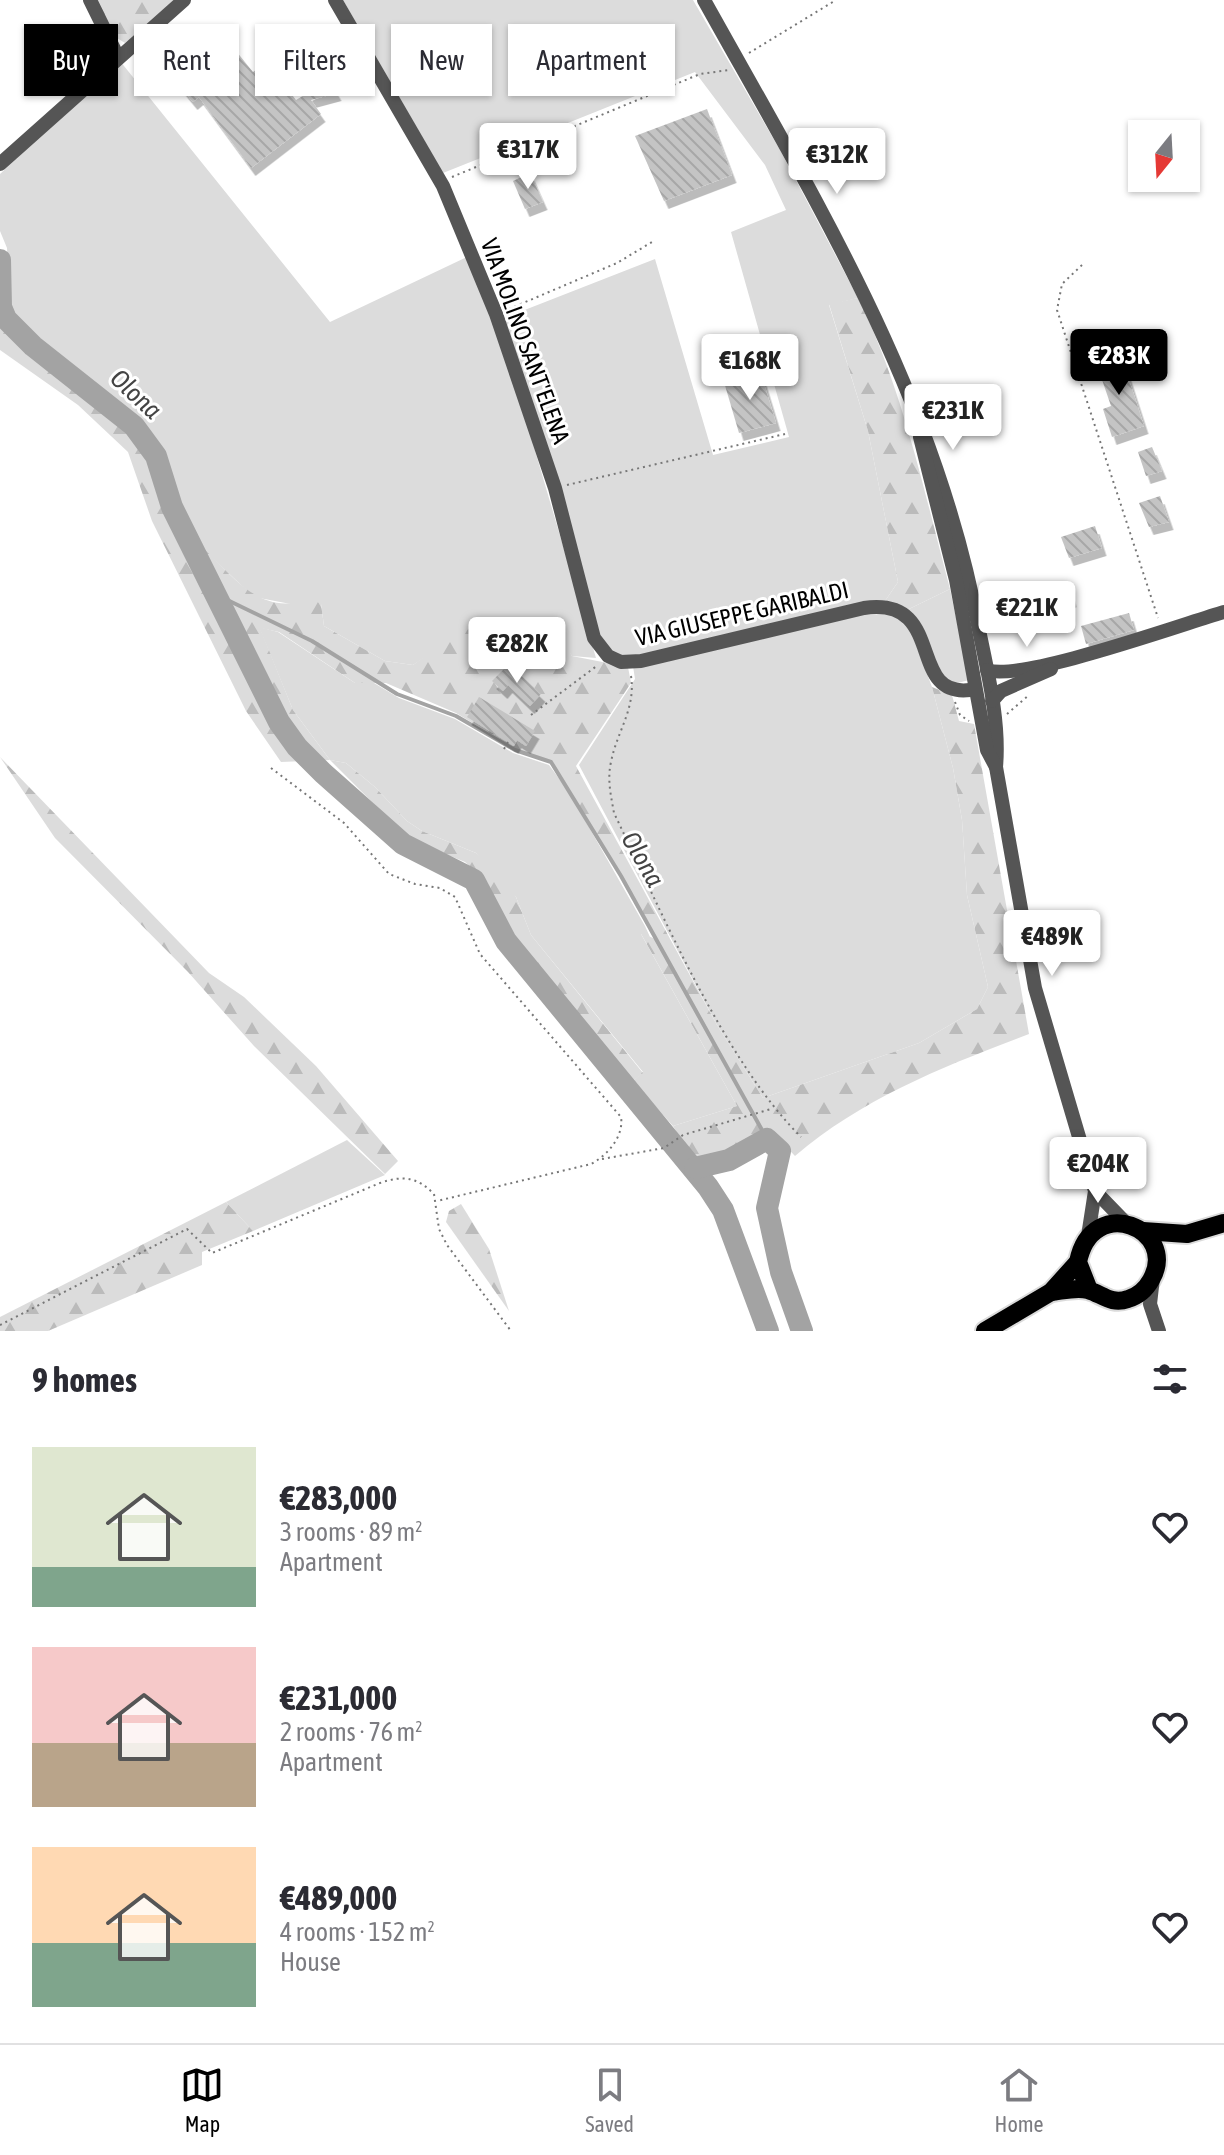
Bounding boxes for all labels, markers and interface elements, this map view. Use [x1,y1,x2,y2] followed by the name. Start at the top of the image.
[24,24,118,96] chip: Buy
[134,24,239,96] chip: Rent
[255,24,375,96] chip: Filters
[391,24,492,96] chip: New
[508,24,675,96] chip: Apartment
[1128,120,1200,192] north arrow
[1128,120,1200,192] map controls
[472,123,584,191] pin: €317K
[781,128,893,196] pin: €312K
[497,134,559,164] text: €317K
[806,139,868,169] text: €312K
[476,235,575,447] street label: VIA MOLINO SANT'ELENA
[1063,329,1175,397] pin: €283K
[694,334,806,402] pin: €168K
[1088,340,1150,370] text: €283K
[719,345,781,375] text: €168K
[104,363,168,425] water label: Olona
[897,384,1009,452] pin: €231K
[922,395,984,425] text: €231K
[633,576,851,651] street label: VIA GIUSEPPE GARIBALDI
[971,581,1083,649] pin: €221K
[996,592,1058,622] text: €221K
[461,617,573,685] pin: €282K
[486,628,548,658] text: €282K
[615,826,671,892] water label: Olona
[996,910,1108,978] pin: €489K
[1021,921,1083,951] text: €489K
[1042,1137,1154,1205] pin: €204K
[1067,1148,1129,1178] text: €204K
[1148,1357,1192,1401] icon: filters
[32,1360,137,1399] text: 9 homes
[280,1478,397,1517] text: €283,000
[96,1479,192,1575] icon: home
[1148,1505,1192,1549] icon: heart
[280,1517,422,1547] text: 3 rooms · 89 m²
[280,1547,383,1577] text: Apartment
[280,1678,397,1717] text: €231,000
[96,1679,192,1775] icon: home
[1148,1705,1192,1749] icon: heart
[280,1717,422,1747] text: 2 rooms · 76 m²
[280,1747,383,1777] text: Apartment
[280,1878,397,1917] text: €489,000
[96,1879,192,1975] icon: home
[1148,1905,1192,1949] icon: heart
[280,1917,435,1947] text: 4 rooms · 152 m²
[280,1947,341,1977] text: House
[180,2063,224,2137] tab: Map
[585,2063,634,2137] tab: Saved
[995,2063,1044,2137] tab: Home

